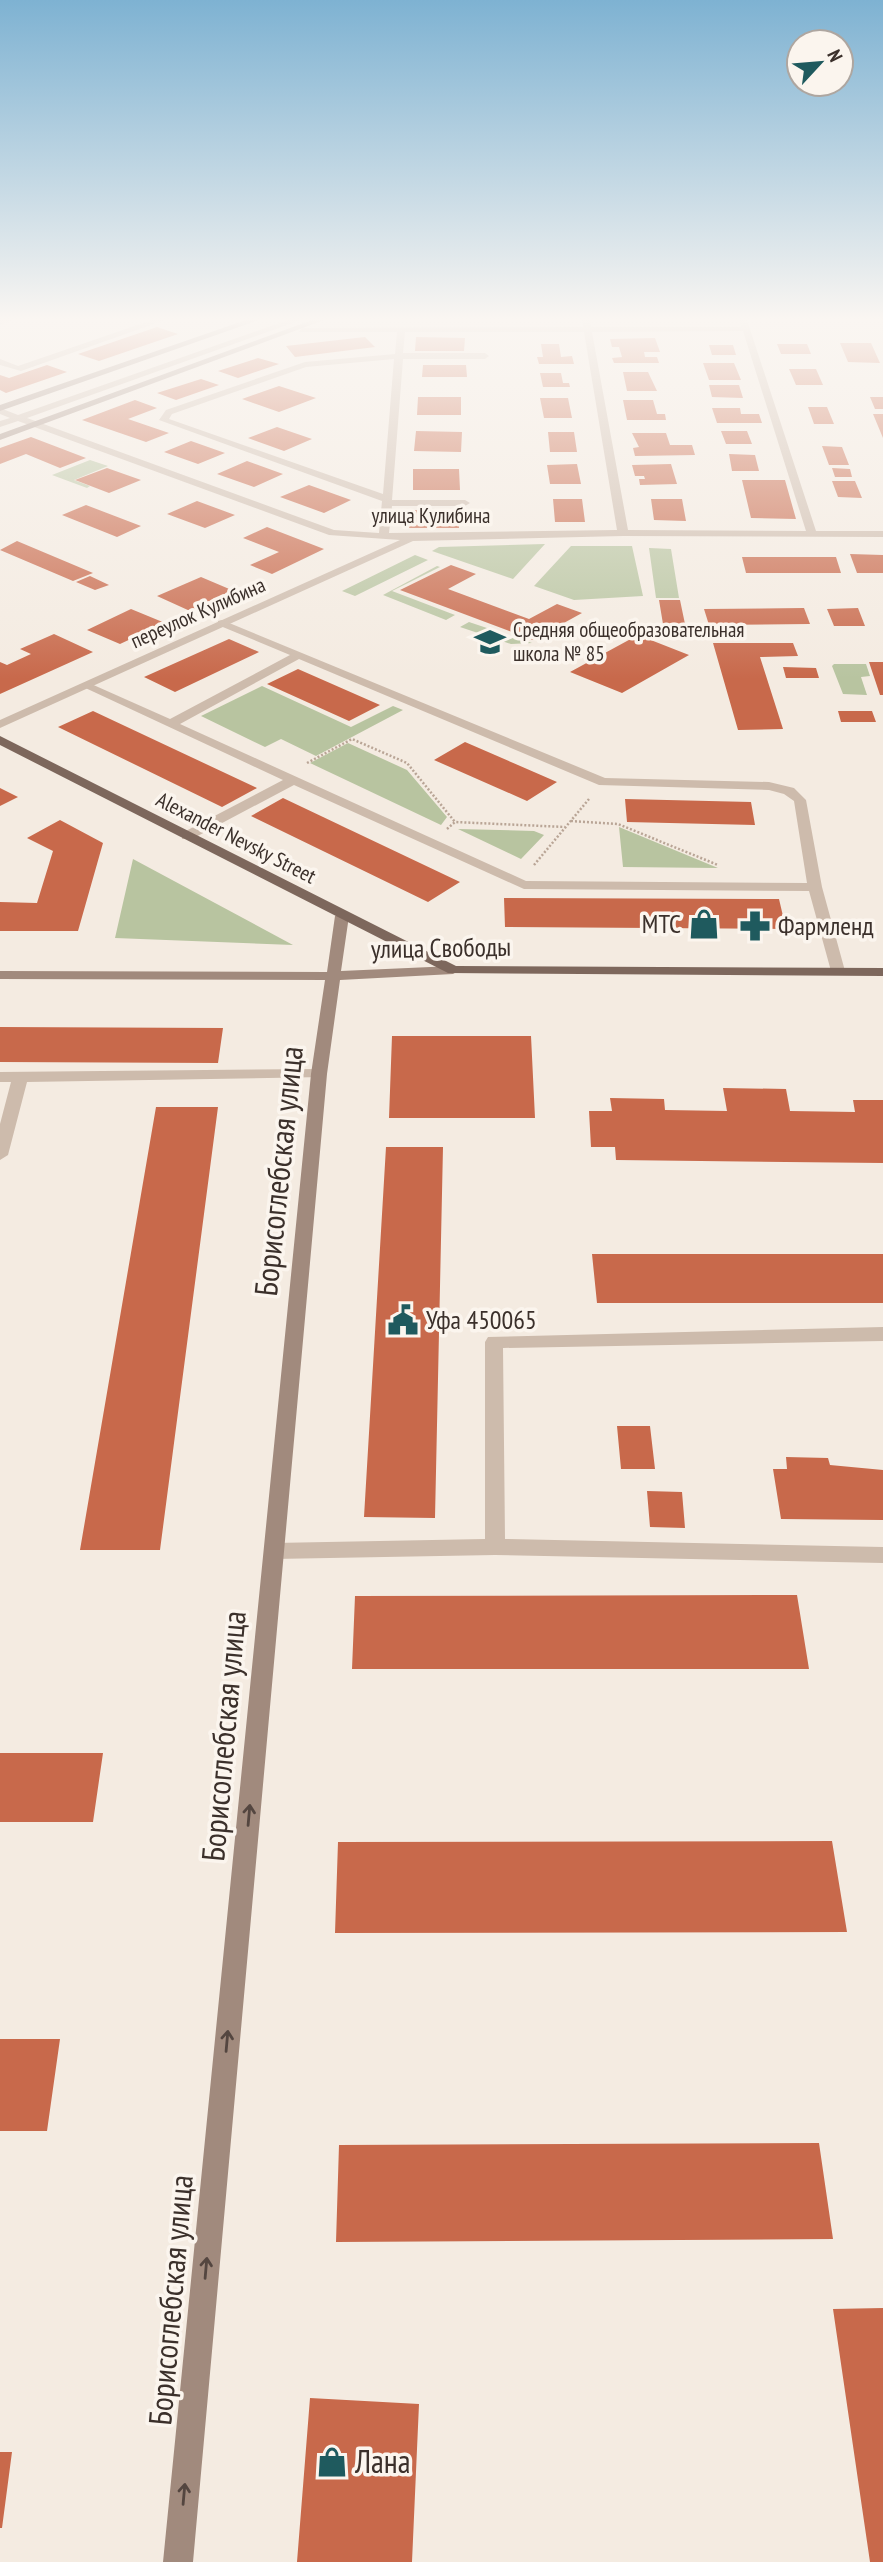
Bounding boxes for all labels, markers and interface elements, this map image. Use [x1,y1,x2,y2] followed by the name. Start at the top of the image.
[785,28,855,98] north arrow
[822,46,848,65] text: N
[372,502,490,529] street label: улица Кулибина
[126,571,269,654] street label: переулок Кулибина
[513,616,744,667] place label: Средняя общеобразовательная школа № 85
[473,625,507,659] school or university icon: Средняя общеобразовательная школа № 85
[152,786,321,890] street label: Alexander Nevsky Street
[642,907,681,940] place label: МТС
[687,907,721,941] shop icon: МТС
[738,909,772,943] pharmacy icon: Фармленд
[778,909,874,942] place label: Фармленд
[371,930,511,965] street label: улица Свободы
[244,1044,312,1298] street label: Борисоглебская улица
[386,1303,420,1337] public building icon: Уфа 450065
[426,1303,537,1336] place label: Уфа 450065
[191,1609,255,1863] street label: Борисоглебская улица
[243,1804,256,1826] one-way arrow
[221,2030,234,2053] one-way arrow
[138,2173,202,2427] street label: Борисоглебская улица
[200,2257,213,2279] one-way arrow
[354,2440,411,2482] place label: Лана
[315,2445,349,2479] shop icon: Лана
[178,2483,191,2506] one-way arrow

